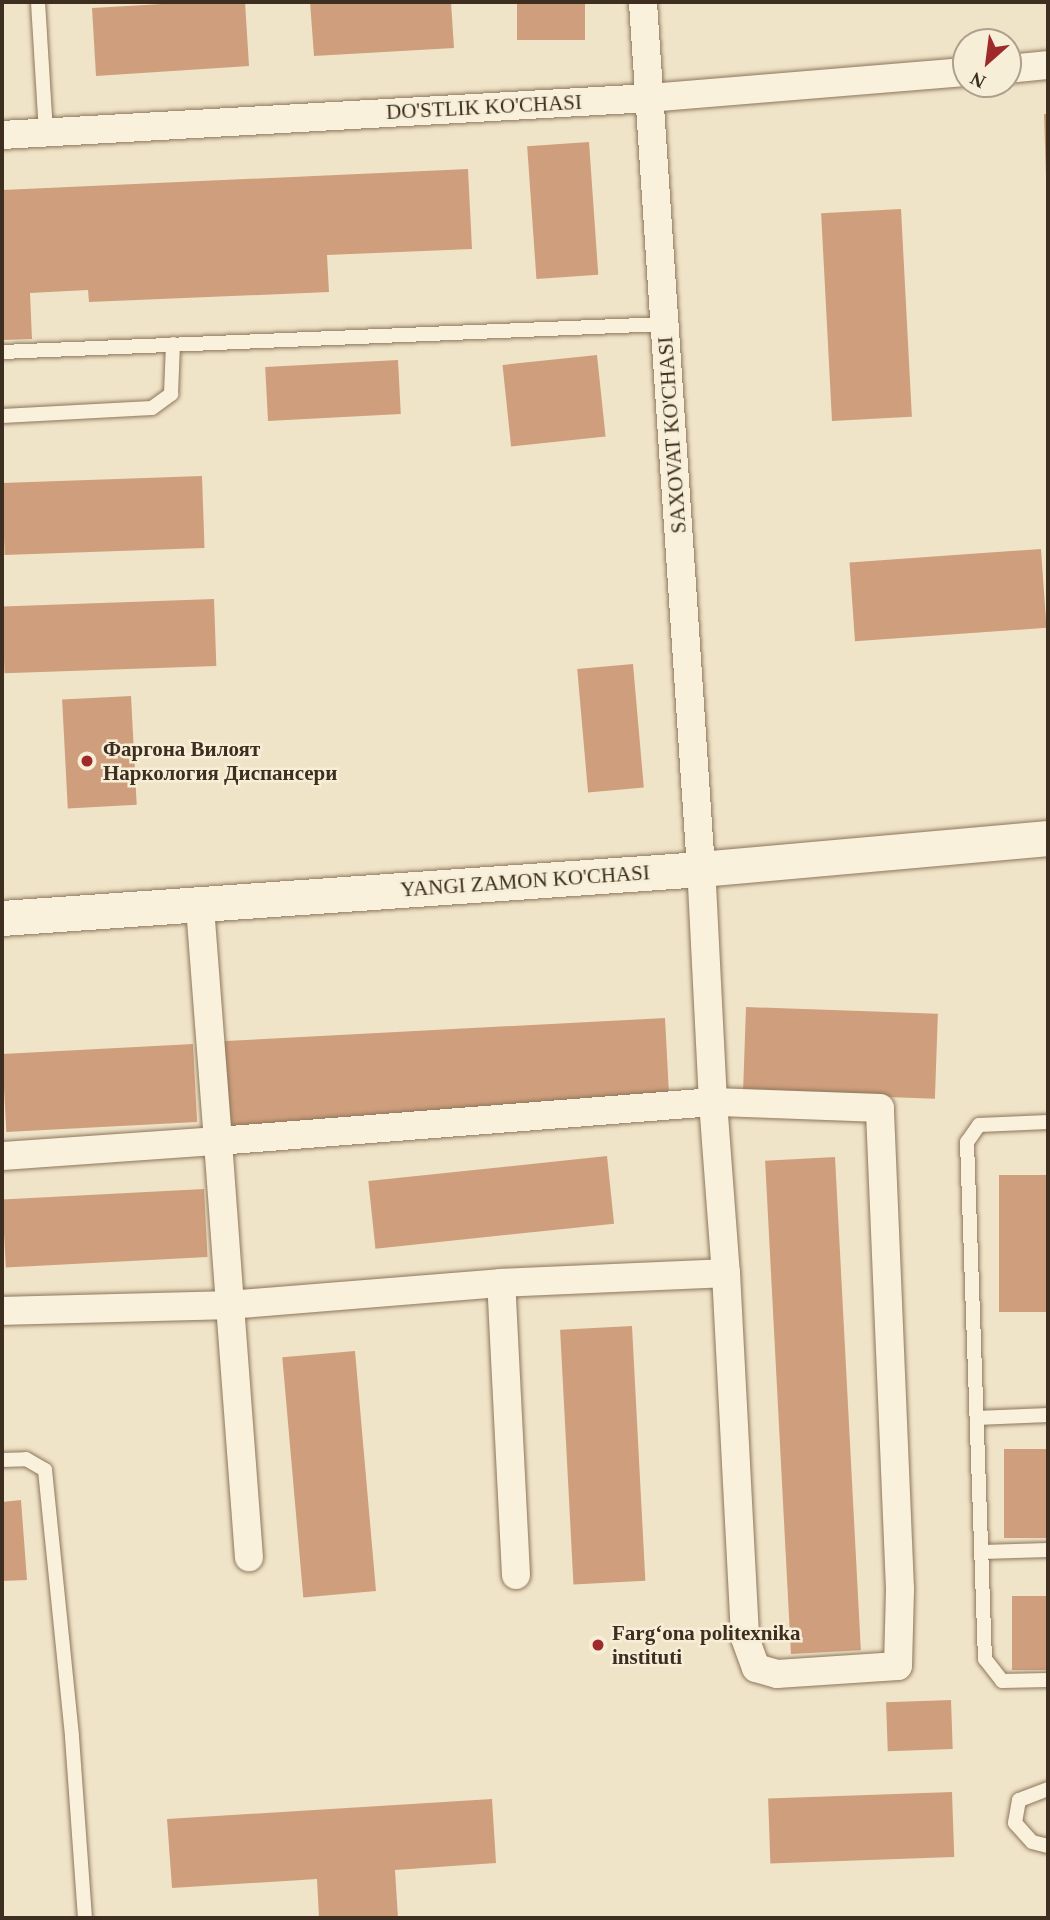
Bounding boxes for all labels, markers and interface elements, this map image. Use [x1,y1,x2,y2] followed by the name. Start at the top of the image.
[952,28,1022,98] north arrow
[967,68,989,93] text: N
[385,89,583,125] street label: DO'STLIK KO'CHASI
[653,336,691,534] street label: SAXOVAT KO'CHASI
[103,736,337,786] place label: Фаргона Вилоят Наркология Диспансери
[77,751,97,771] marker: Фаргона Вилоят Наркология Диспансери
[399,860,651,902] street label: YANGI ZAMON KO'CHASI
[612,1620,800,1670] place label: Fargʻona politexnika instituti
[590,1637,606,1653] marker: Fargʻona politexnika instituti

